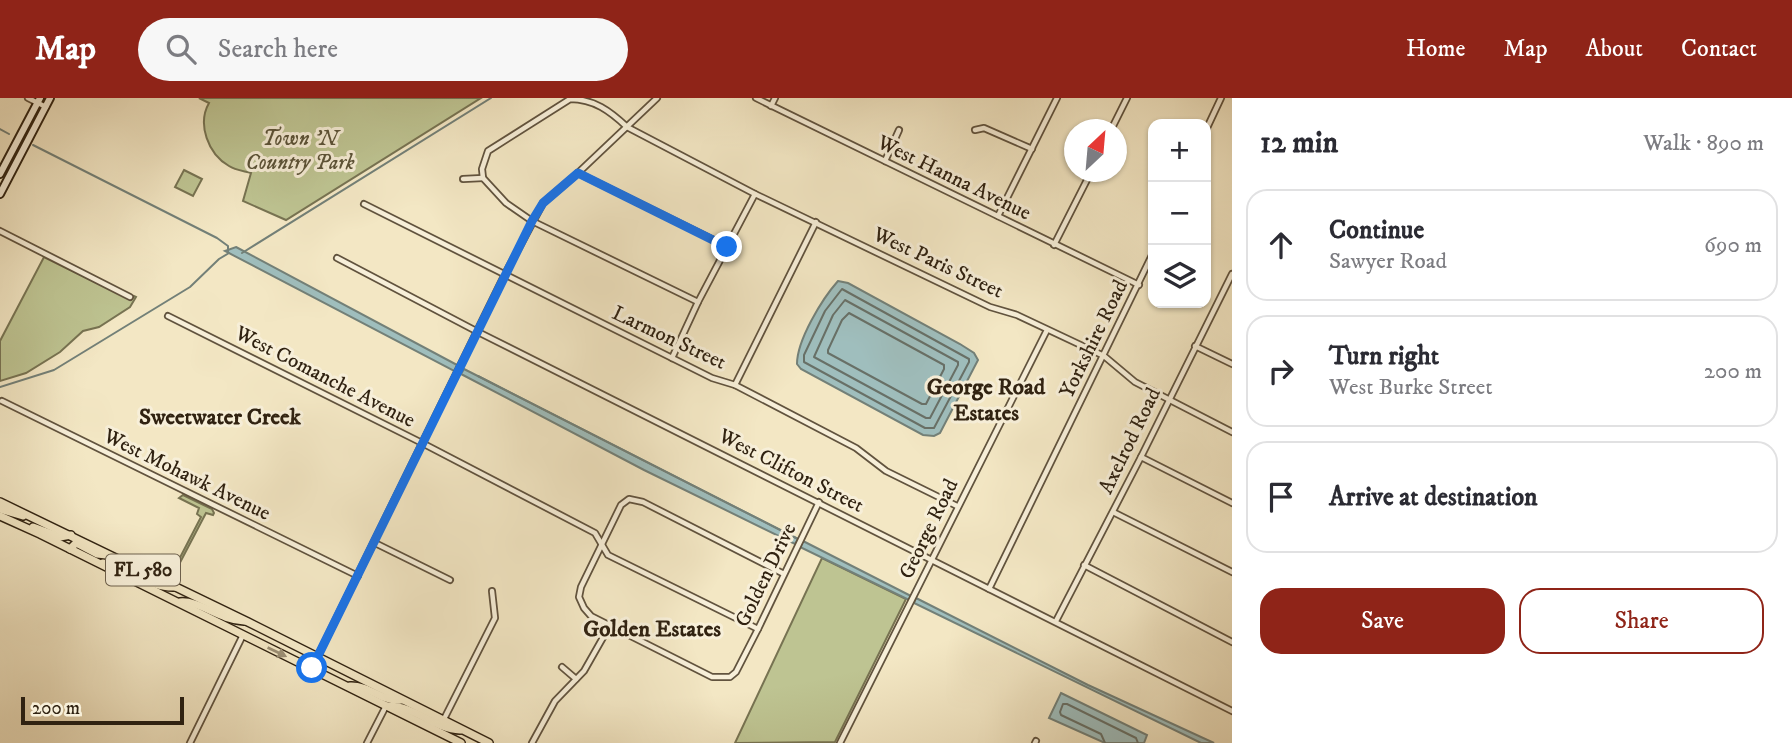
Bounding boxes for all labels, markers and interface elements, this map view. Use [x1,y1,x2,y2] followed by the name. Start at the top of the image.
[138,18,628,81] search box
[35,29,96,70] text: Map
[162,30,200,68] icon: search
[218,33,338,66] text: Search here
[1406,34,1465,64] text: Home
[1503,34,1548,64] text: Map
[1586,34,1643,64] text: About
[1681,34,1757,64] text: Contact
[1064,119,1127,182] north arrow
[1148,119,1211,308] map controls
[1148,119,1211,182] button: +
[1260,125,1338,162] text: 12 min
[245,126,355,176] park label: Town ’N Country Park
[872,129,1035,227] street label: West Hanna Avenue
[1643,129,1764,158] text: Walk · 890 m
[1148,182,1211,245] button: −
[1329,214,1424,247] text: Continue
[868,221,1007,305] street label: West Paris Street
[1262,226,1300,264] icon: ahead
[711,231,742,262] route end
[1704,231,1762,260] text: 690 m
[1148,245,1211,308] button: layers
[1329,247,1447,276] text: Sawyer Road
[1054,275,1134,402] street label: Yorkshire Road
[608,300,730,376] street label: Larmon Street
[230,320,420,434] street label: West Comanche Avenue
[1329,340,1439,373] text: Turn right
[1262,352,1300,390] icon: right
[1704,357,1762,386] text: 200 m
[927,373,1046,428] district label: George Road Estates
[1329,373,1493,402] text: West Burke Street
[1093,383,1167,498] street label: Axelrod Road
[139,403,302,432] district label: Sweetwater Creek
[98,423,275,527] street label: West Mohawk Avenue
[713,423,868,519] street label: West Clifton Street
[894,474,965,583] street label: George Road
[1262,478,1300,516] icon: arrive
[1329,481,1538,514] text: Arrive at destination
[730,518,802,631] street label: Golden Drive
[106,555,180,586] road number: FL 580
[1260,588,1505,654] button: Save
[1519,588,1764,654] button: Share
[583,615,721,644] district label: Golden Estates
[267,646,287,657] one-way arrow
[296,652,327,683] route start
[21,694,184,726] scale bar
[32,697,80,720] text: 200 m

